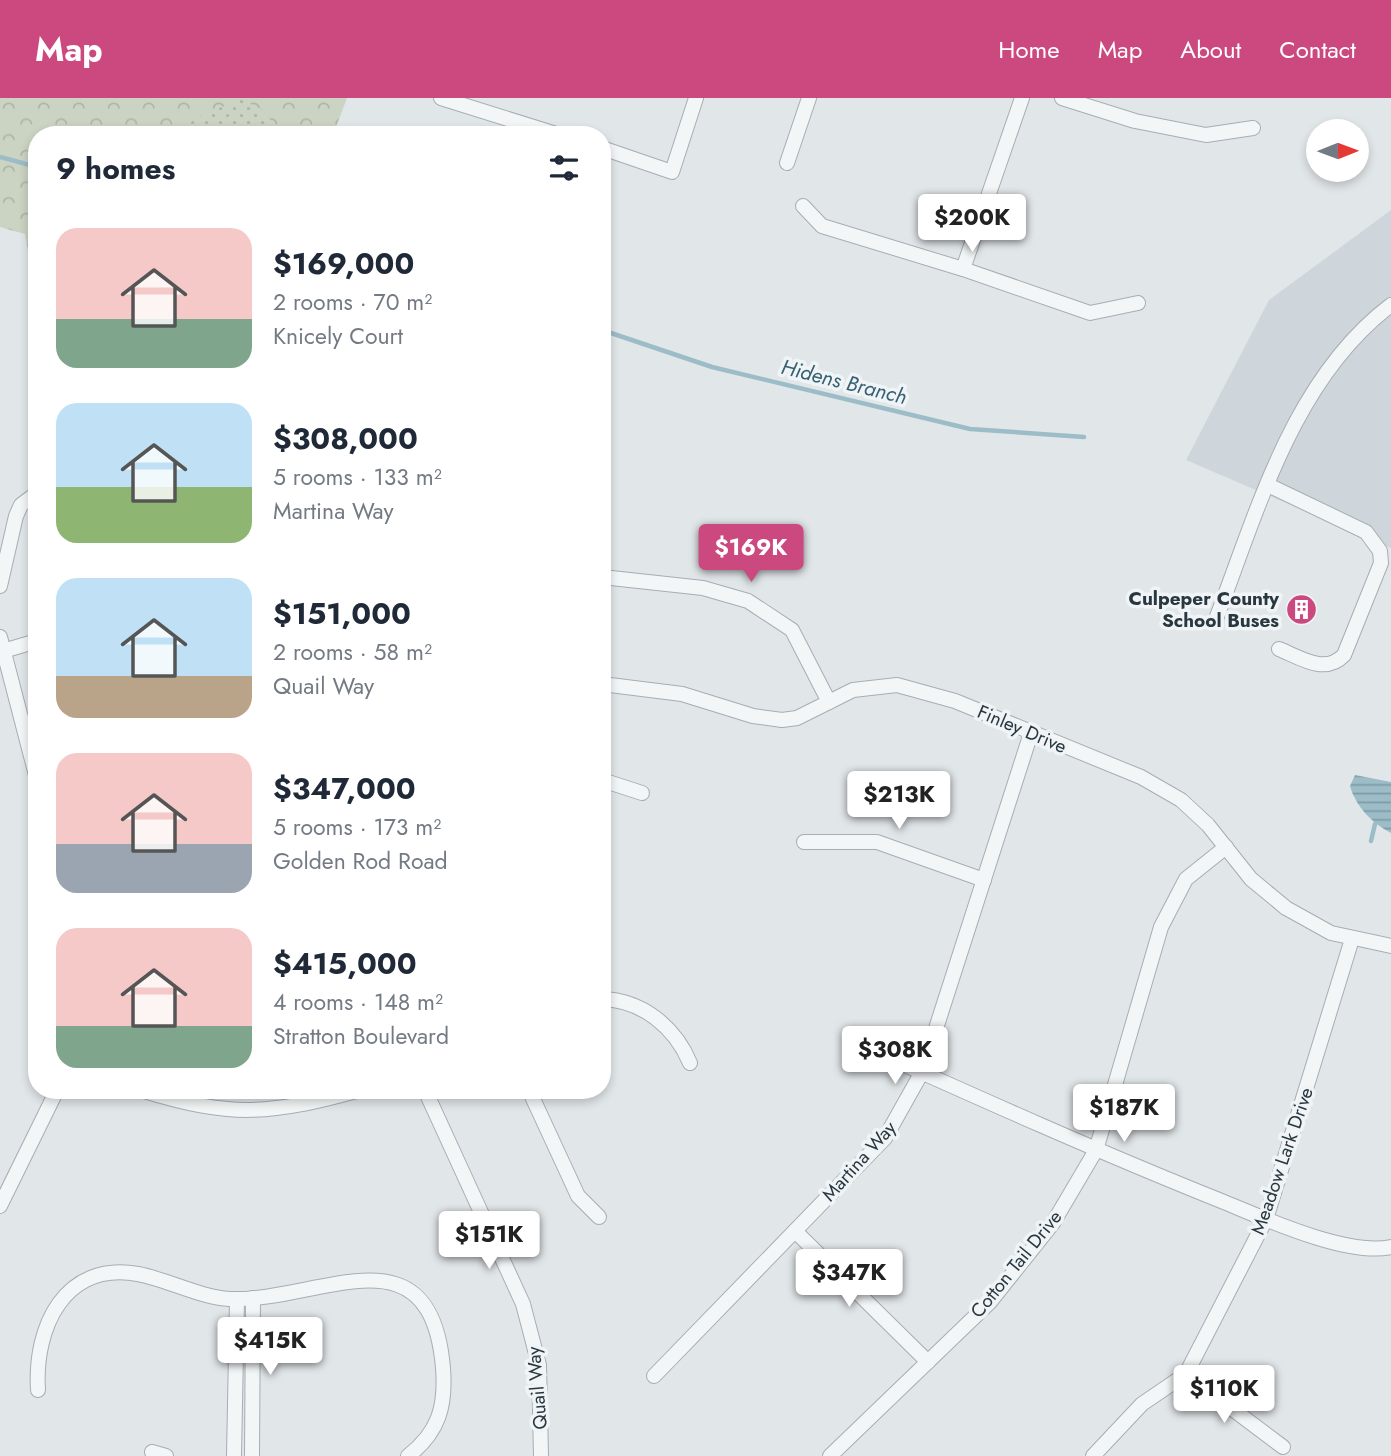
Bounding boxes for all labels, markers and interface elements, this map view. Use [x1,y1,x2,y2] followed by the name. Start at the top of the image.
[35,26,103,73] text: Map
[998,32,1060,67] text: Home
[1098,32,1142,67] text: Map
[1180,32,1241,67] text: About
[1279,32,1356,67] text: Contact
[1306,119,1368,182] north arrow
[1306,119,1369,182] map controls
[56,147,175,190] text: 9 homes
[545,149,583,187] icon: filters
[923,194,1021,254] pin: $200K
[934,200,1010,234] text: $200K
[273,242,414,285] text: $169,000
[112,256,196,340] icon: home
[273,285,432,319] text: 2 rooms · 70 m²
[273,319,403,353] text: Knicely Court
[778,352,910,412] water label: Hidens Branch
[273,417,418,460] text: $308,000
[112,431,196,515] icon: home
[273,460,442,494] text: 5 rooms · 133 m²
[273,494,394,528] text: Martina Way
[702,524,800,584] pin: $169K
[715,530,787,564] text: $169K
[1129,585,1280,634] place label: Culpeper County School Buses
[273,592,411,635] text: $151,000
[1285,592,1319,626] building icon: Culpeper County School Buses
[112,606,196,690] icon: home
[273,635,432,669] text: 2 rooms · 58 m²
[273,669,374,703] text: Quail Way
[973,698,1071,760] street label: Finley Drive
[273,767,416,810] text: $347,000
[850,772,948,831] pin: $213K
[863,777,935,811] text: $213K
[112,781,196,865] icon: home
[273,810,441,844] text: 5 rooms · 173 m²
[273,844,448,878] text: Golden Rod Road
[273,942,417,985] text: $415,000
[112,956,196,1040] icon: home
[273,985,443,1019] text: 4 rooms · 148 m²
[273,1019,449,1053] text: Stratton Boulevard
[846,1026,944,1086] pin: $308K
[858,1032,932,1066] text: $308K
[1244,1083,1320,1238] street label: Meadow Lark Drive
[1075,1084,1173,1144] pin: $187K
[1089,1090,1159,1124] text: $187K
[816,1114,903,1207] street label: Martina Way
[964,1204,1068,1324] street label: Cotton Tail Drive
[440,1212,538,1271] pin: $151K
[455,1217,523,1251] text: $151K
[800,1250,898,1309] pin: $347K
[812,1255,886,1289] text: $347K
[221,1318,319,1377] pin: $415K
[234,1323,306,1357] text: $415K
[520,1345,554,1431] street label: Quail Way
[1175,1366,1273,1425] pin: $110K
[1189,1371,1259,1405] text: $110K

